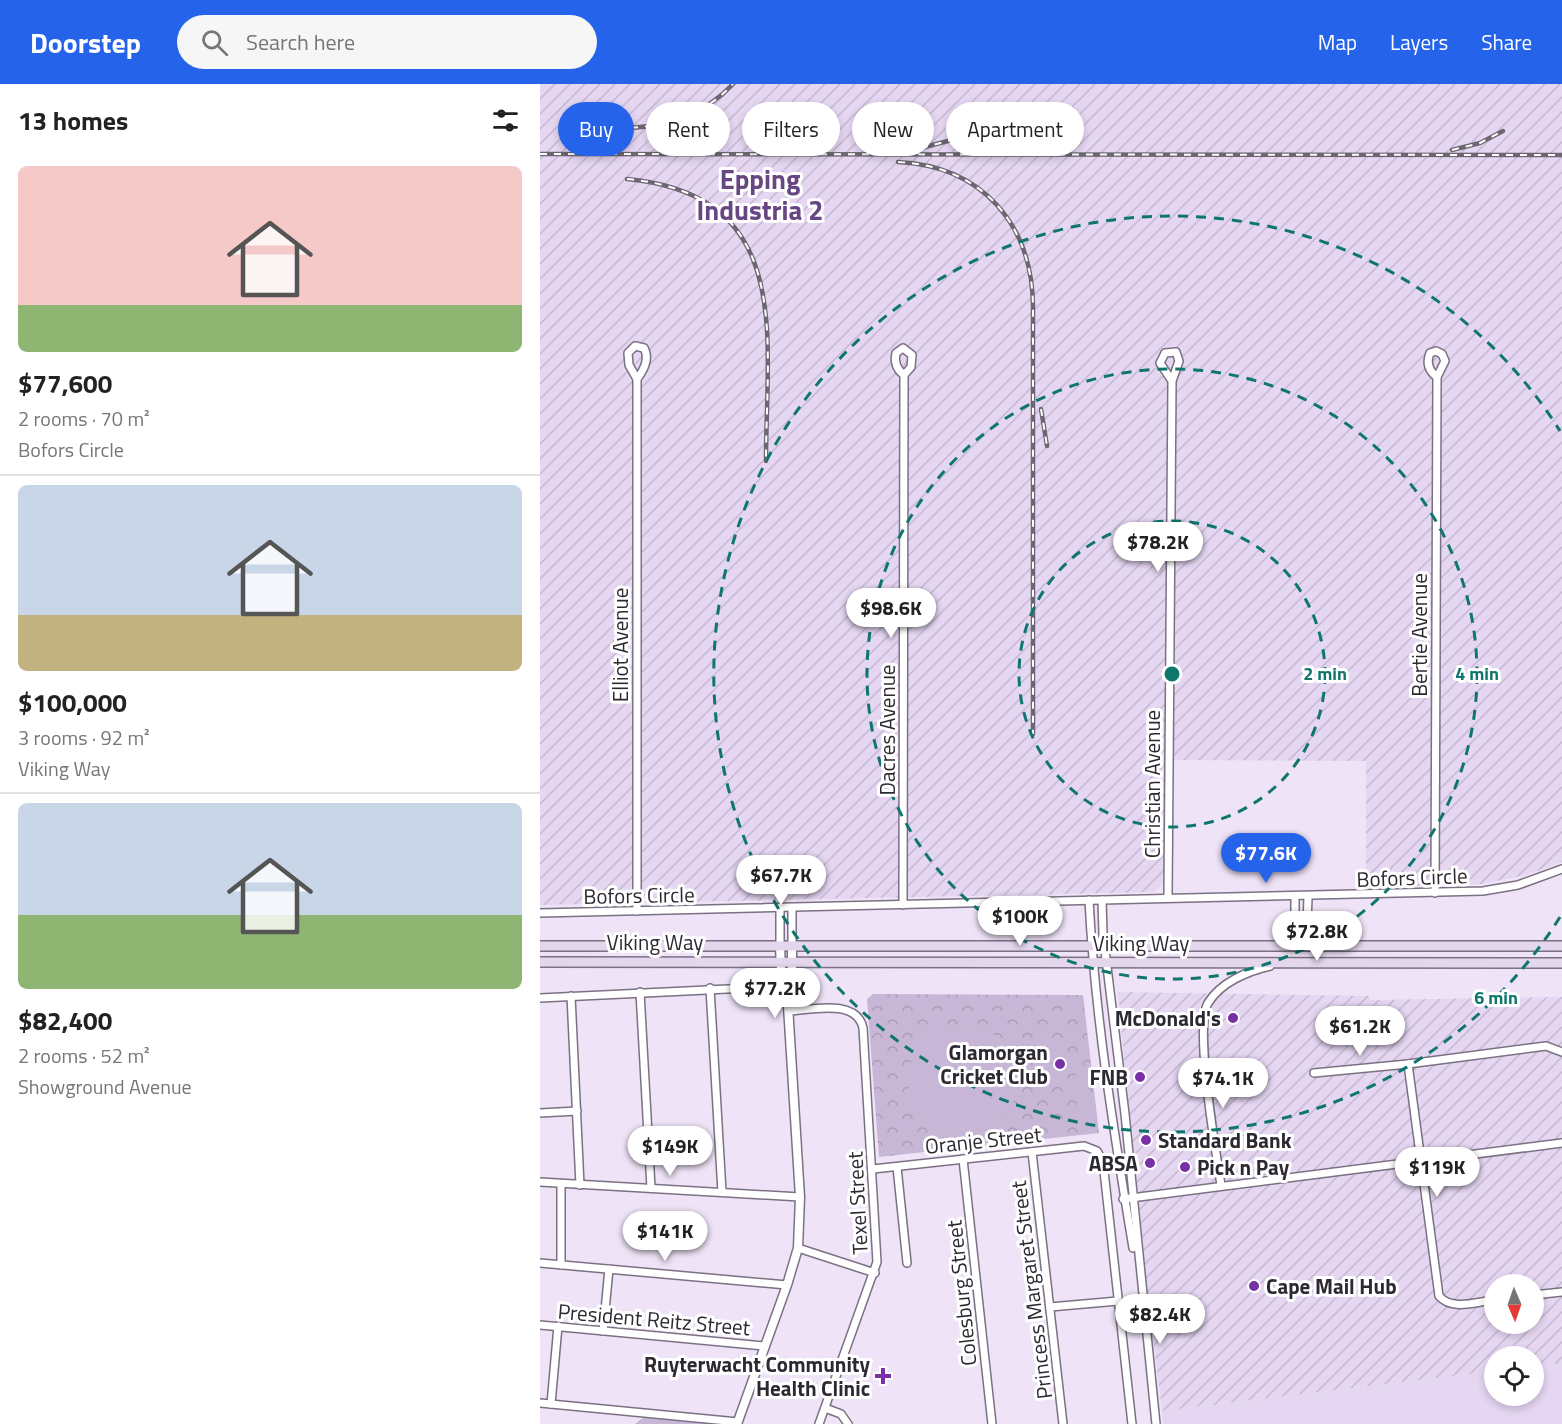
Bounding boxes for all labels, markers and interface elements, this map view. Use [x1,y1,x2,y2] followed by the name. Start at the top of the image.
[177,15,597,69] search box
[30,21,141,64] text: Doorstep
[246,25,355,59] text: Search here
[198,26,231,59] icon: search
[1318,26,1357,58] text: Map
[1390,26,1448,58] text: Layers
[1481,26,1532,58] text: Share
[18,101,128,140] text: 13 homes
[558,102,634,156] chip: Buy
[646,102,730,156] chip: Rent
[742,102,840,156] chip: Filters
[852,102,934,156] chip: New
[946,102,1084,156] chip: Apartment
[489,104,522,137] icon: filters
[697,158,823,230] district label: Epping Industria 2
[216,205,324,313] icon: home
[18,364,112,403] text: $77,600
[18,403,150,434] text: 2 rooms · 70 m²
[18,434,124,465] text: Bofors Circle
[1109,522,1207,573] pin: $78.2K
[216,524,324,632] icon: home
[1127,526,1189,557] text: $78.2K
[1403,573,1435,697] street label: Bertie Avenue
[604,588,636,702] street label: Elliot Avenue
[842,588,940,639] pin: $98.6K
[860,592,922,623] text: $98.6K
[1303,660,1347,687] text: 2 min
[1455,660,1499,687] text: 4 min
[1162,664,1182,684] centre of rings
[871,665,903,795] street label: Dacres Avenue
[18,683,127,722] text: $100,000
[1136,710,1168,858] street label: Christian Avenue
[18,722,150,753] text: 3 rooms · 92 m²
[18,753,110,784] text: Viking Way
[1217,833,1315,884] pin: $77.6K
[1235,837,1297,868] text: $77.6K
[216,842,324,950] icon: home
[732,855,830,906] pin: $67.7K
[750,859,812,890] text: $67.7K
[1356,859,1468,895] street label: Bofors Circle
[583,878,695,912] street label: Bofors Circle
[978,896,1062,947] pin: $100K
[992,900,1048,931] text: $100K
[1268,911,1366,962] pin: $72.8K
[1286,915,1348,946] text: $72.8K
[606,926,704,958] street label: Viking Way
[1092,927,1190,959] street label: Viking Way
[726,968,824,1019] pin: $77.2K
[744,972,806,1003] text: $77.2K
[1474,984,1518,1011] text: 6 min
[18,1001,112,1040] text: $82,400
[1115,1002,1221,1034] place label: McDonald's
[1311,1006,1409,1057] pin: $61.2K
[1329,1010,1391,1041] text: $61.2K
[1226,1011,1240,1025] marker: McDonald's
[940,1036,1048,1092] place label: Glamorgan Cricket Club
[18,1040,150,1071] text: 2 rooms · 52 m²
[1053,1057,1067,1071] marker: Glamorgan Cricket Club
[1174,1058,1272,1109] pin: $74.1K
[1090,1061,1128,1093] place label: FNB
[1192,1062,1254,1093] text: $74.1K
[1133,1070,1147,1084] marker: FNB
[18,1071,192,1102] text: Showground Avenue
[923,1118,1043,1162] street label: Oranje Street
[1158,1124,1292,1156] place label: Standard Bank
[628,1126,712,1177] pin: $149K
[642,1130,698,1161] text: $149K
[1139,1133,1153,1147] marker: Standard Bank
[1089,1147,1138,1179] place label: ABSA
[1395,1147,1479,1198] pin: $119K
[838,1150,876,1255] street label: Texel Street
[1197,1151,1290,1183] place label: Pick n Pay
[1409,1151,1465,1182] text: $119K
[1143,1156,1157,1170] marker: ABSA
[1178,1160,1192,1174] marker: Pick n Pay
[1002,1178,1060,1401] street label: Princess Margaret Street
[623,1211,707,1262] pin: $141K
[637,1215,693,1246] text: $141K
[937,1218,985,1367] street label: Colesburg Street
[1266,1270,1397,1302] place label: Cape Mail Hub
[1484,1274,1544,1334] north arrow
[1484,1274,1544,1406] map controls
[1247,1279,1261,1293] marker: Cape Mail Hub
[1111,1294,1209,1345] pin: $82.4K
[556,1295,752,1343] street label: President Reitz Street
[1129,1298,1191,1329] text: $82.4K
[1484,1346,1544,1406] button: locate
[644,1348,870,1404] place label: Ruyterwacht Community Health Clinic
[874,1367,892,1385] marker: Ruyterwacht Community Health Clinic

